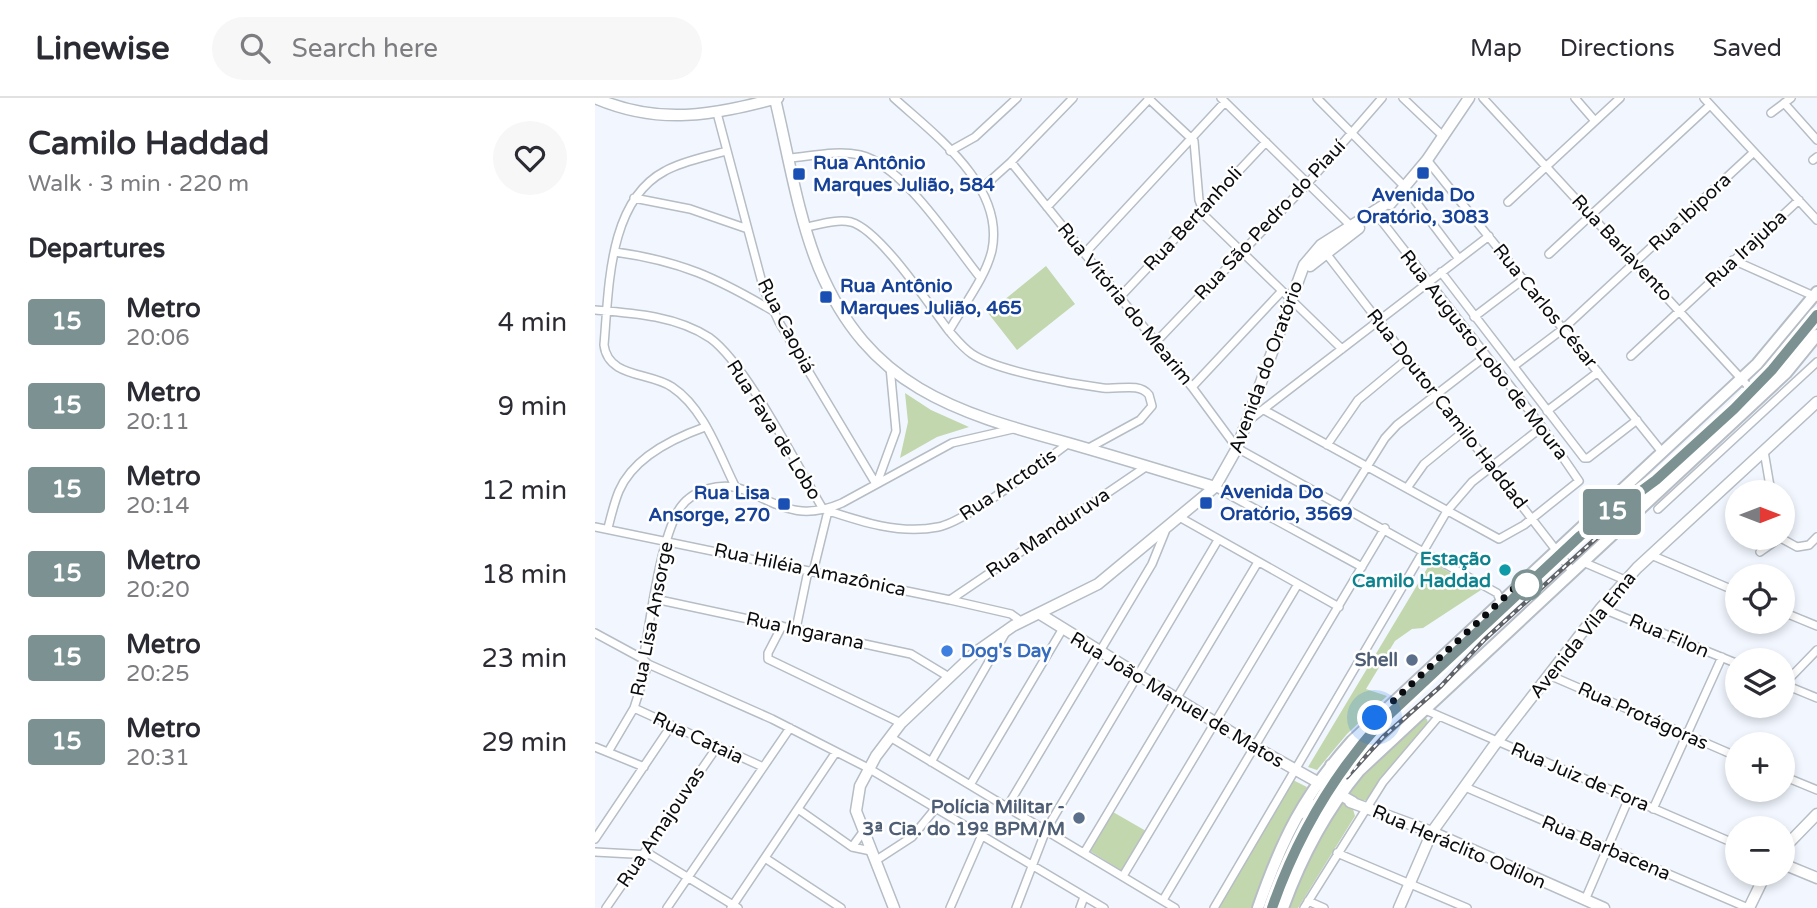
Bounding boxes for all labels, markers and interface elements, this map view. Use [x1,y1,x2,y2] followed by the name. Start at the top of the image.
[212,17,702,80] search box
[35,29,170,68] text: Linewise
[236,29,274,67] icon: search
[292,33,438,64] text: Search here
[1470,34,1522,63] text: Map
[1560,34,1675,63] text: Directions
[1713,34,1782,63] text: Saved
[493,121,567,195] button: heart
[28,124,269,163] text: Camilo Haddad
[1190,135,1350,305] street label: Rua São Pedro do Piauí
[813,152,995,197] place label: Rua Antônio Marques Julião, 584
[1139,163,1247,275] street label: Rua Bertanholi
[1415,165,1431,181] marker: Avenida Do Oratório, 3083
[791,166,807,182] marker: Rua Antônio Marques Julião, 584
[1644,168,1736,256] street label: Rua Ibipora
[28,170,249,198] text: Walk · 3 min · 220 m
[1357,184,1489,228] place label: Avenida Do Oratório, 3083
[1567,190,1677,306] street label: Rua Barlavento
[1701,206,1791,292] street label: Rua Irajuba
[1053,219,1197,389] street label: Rua Vitória do Mearim
[28,233,165,264] text: Departures
[1488,240,1602,373] street label: Rua Carlos César
[1395,246,1573,464] street label: Rua Augusto Lobo de Moura
[753,275,819,377] street label: Rua Caopiá
[840,275,1022,320] place label: Rua Antônio Marques Julião, 465
[1225,278,1307,456] street label: Avenida do Oratório
[818,289,834,305] marker: Rua Antônio Marques Julião, 465
[126,293,201,324] text: Metro
[1362,305,1532,513] street label: Rua Doutor Camilo Haddad
[51,307,82,336] text: 15
[498,307,567,338] text: 4 min
[126,324,190,352] text: 20:06
[722,356,826,504] street label: Rua Fava de Lobo
[126,377,201,408] text: Metro
[51,391,82,420] text: 15
[498,391,567,422] text: 9 min
[126,408,190,436] text: 20:11
[956,445,1060,525] street label: Rua Arctotis
[126,461,201,492] text: Metro
[51,475,82,504] text: 15
[481,475,567,506] text: 12 min
[1725,480,1795,550] north arrow
[1725,480,1795,886] map controls
[1220,481,1353,525] place label: Avenida Do Oratório, 3569
[648,482,770,527] place label: Rua Lisa Ansorge, 270
[982,484,1114,582] street label: Rua Manduruva
[1581,489,1643,535] line badge: 15
[126,492,190,520] text: 20:14
[1198,495,1214,511] marker: Avenida Do Oratório, 3569
[776,496,792,512] marker: Rua Lisa Ansorge, 270
[1597,497,1627,526] text: 15
[712,539,908,601] street label: Rua Hiléia Amazônica
[626,540,678,698] street label: Rua Lisa Ansorge
[126,545,201,576] text: Metro
[1352,548,1491,592] place label: Estação Camilo Haddad
[51,559,82,588] text: 15
[481,559,567,590] text: 18 min
[1497,562,1513,578] marker: Estação Camilo Haddad
[1725,564,1795,634] button: locate
[1525,567,1641,703] street label: Avenida Vila Ema
[1512,570,1542,600] unlabelled marker
[126,576,190,604] text: 20:20
[744,608,866,654] street label: Rua Ingarana
[1626,609,1712,663] street label: Rua Filon
[1066,627,1288,773] street label: Rua João Manuel de Matos
[126,629,201,660] text: Metro
[961,640,1052,663] place label: Dog's Day
[51,643,82,672] text: 15
[481,643,567,674] text: 23 min
[939,643,955,659] marker: Dog's Day
[1725,648,1795,718] button: layers
[1355,649,1398,671] place label: Shell
[1404,652,1420,668] marker: Shell
[126,660,190,688] text: 20:25
[1574,677,1712,755] street label: Rua Protágoras
[1357,700,1392,735] your location
[649,707,747,769] street label: Rua Cataia
[126,713,201,744] text: Metro
[51,727,82,756] text: 15
[481,727,567,758] text: 29 min
[1725,732,1795,802] button: +
[1507,738,1653,816] street label: Rua Juiz de Fora
[126,744,190,772] text: 20:31
[613,763,709,891] street label: Rua Amajouvas
[862,796,1065,840] place label: Polícia Militar - 3ª Cia. do 19º BPM/M
[1369,800,1549,894] street label: Rua Heráclito Odilon
[1071,810,1087,826] marker: Polícia Militar - 3ª Cia. do 19º BPM/M
[1538,811,1674,885] street label: Rua Barbacena
[1725,816,1795,886] button: −

